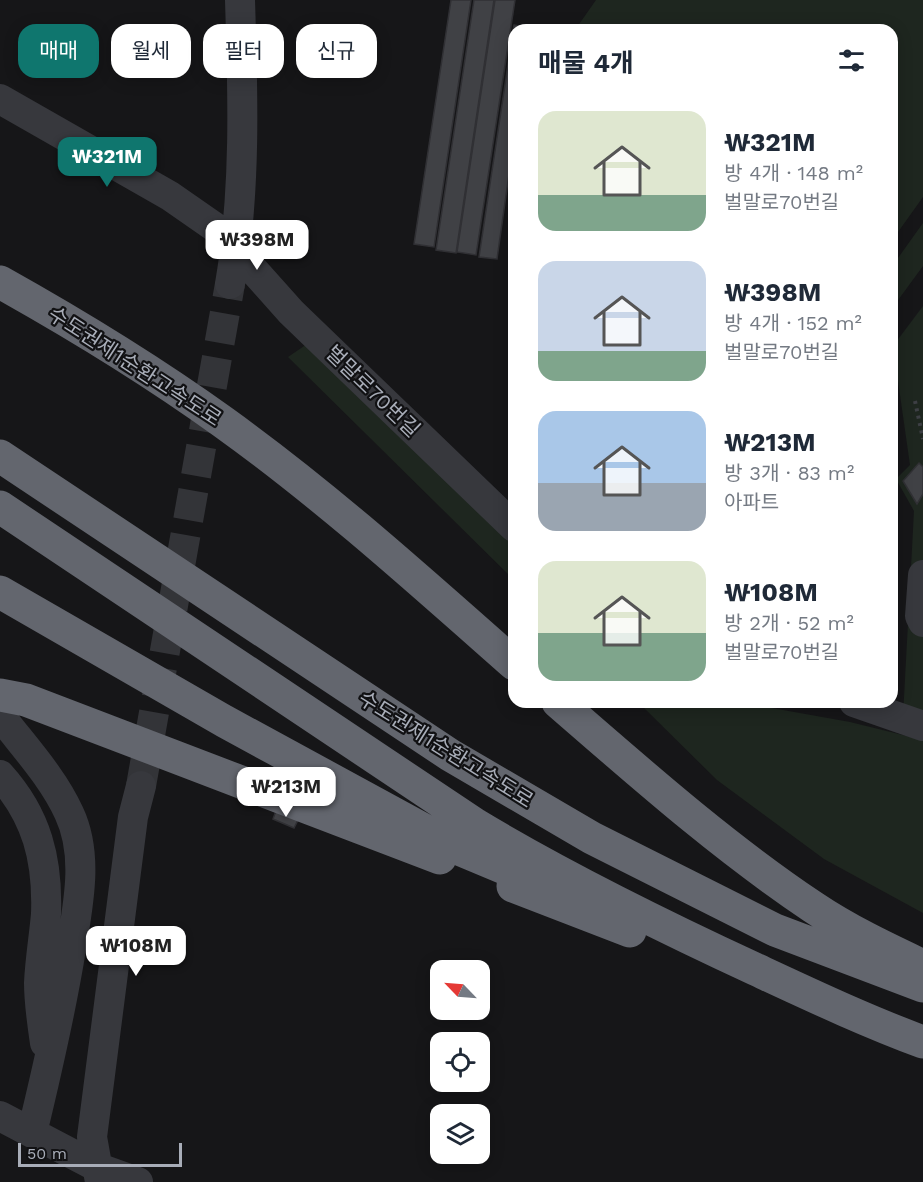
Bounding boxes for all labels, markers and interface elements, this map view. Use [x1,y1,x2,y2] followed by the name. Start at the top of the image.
[18,24,99,78] chip: 매매
[111,24,191,78] chip: 월세
[203,24,284,78] chip: 필터
[296,24,377,78] chip: 신규
[835,44,868,77] icon: filters
[538,48,634,78] text: 매물 4개
[724,127,816,157] text: ₩321M
[586,135,658,207] icon: home
[65,137,149,188] pin: ₩321M
[72,144,142,168] text: ₩321M
[724,161,863,185] text: 방 4개 · 148 m²
[724,190,839,214] text: 벌말로70번길
[215,220,299,271] pin: ₩398M
[220,227,294,251] text: ₩398M
[724,277,821,307] text: ₩398M
[586,285,658,357] icon: home
[44,301,226,431] street label: 수도권제1순환고속도로
[724,311,862,335] text: 방 4개 · 152 m²
[321,340,425,442] street label: 벌말로70번길
[724,340,839,364] text: 벌말로70번길
[724,427,816,457] text: ₩213M
[586,435,658,507] icon: home
[724,461,854,485] text: 방 3개 · 83 m²
[724,490,779,514] text: 아파트
[724,577,818,607] text: ₩108M
[586,585,658,657] icon: home
[724,611,854,635] text: 방 2개 · 52 m²
[724,640,839,664] text: 벌말로70번길
[354,685,538,813] street label: 수도권제1순환고속도로
[244,767,328,818] pin: ₩213M
[251,774,321,798] text: ₩213M
[94,926,178,977] pin: ₩108M
[100,933,172,957] text: ₩108M
[430,960,490,1020] north arrow
[430,960,490,1164] map controls
[430,1032,490,1092] button: locate
[430,1104,490,1164] button: layers
[18,1140,182,1168] scale bar
[27,1144,67,1163] text: 50 m

